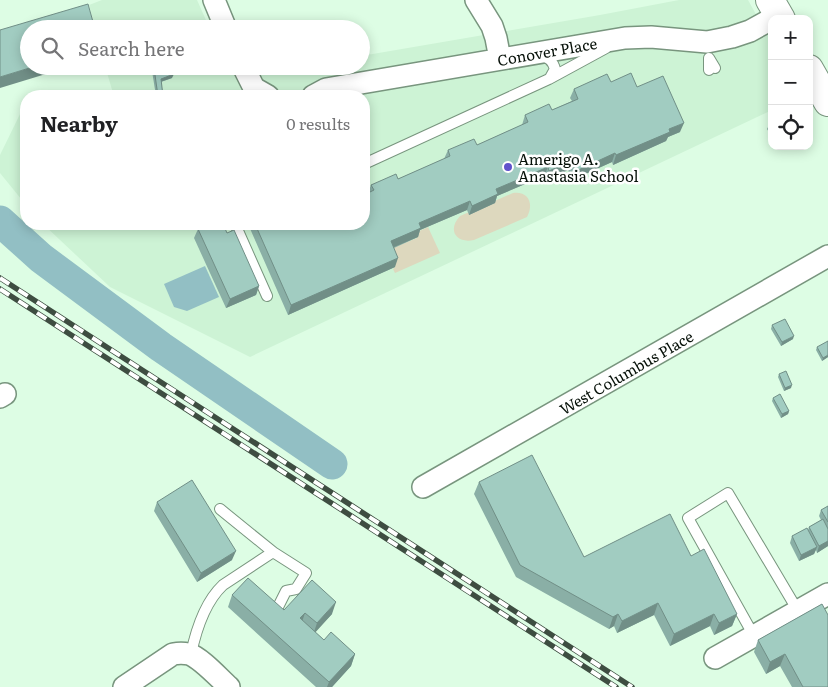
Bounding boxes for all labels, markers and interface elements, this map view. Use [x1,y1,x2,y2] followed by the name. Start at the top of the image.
[768,15,813,150] map controls
[768,15,813,60] button: +
[20,20,370,75] search box
[495,31,599,71] street label: Conover Place
[38,34,66,62] icon: search
[78,34,185,62] text: Search here
[768,60,813,105] button: −
[768,105,813,150] button: locate
[40,107,118,138] text: Nearby
[286,111,350,135] text: 0 results
[518,147,639,187] place label: Amerigo A. Anastasia School
[502,161,514,173] marker: Amerigo A. Anastasia School
[555,324,697,420] street label: West Columbus Place

